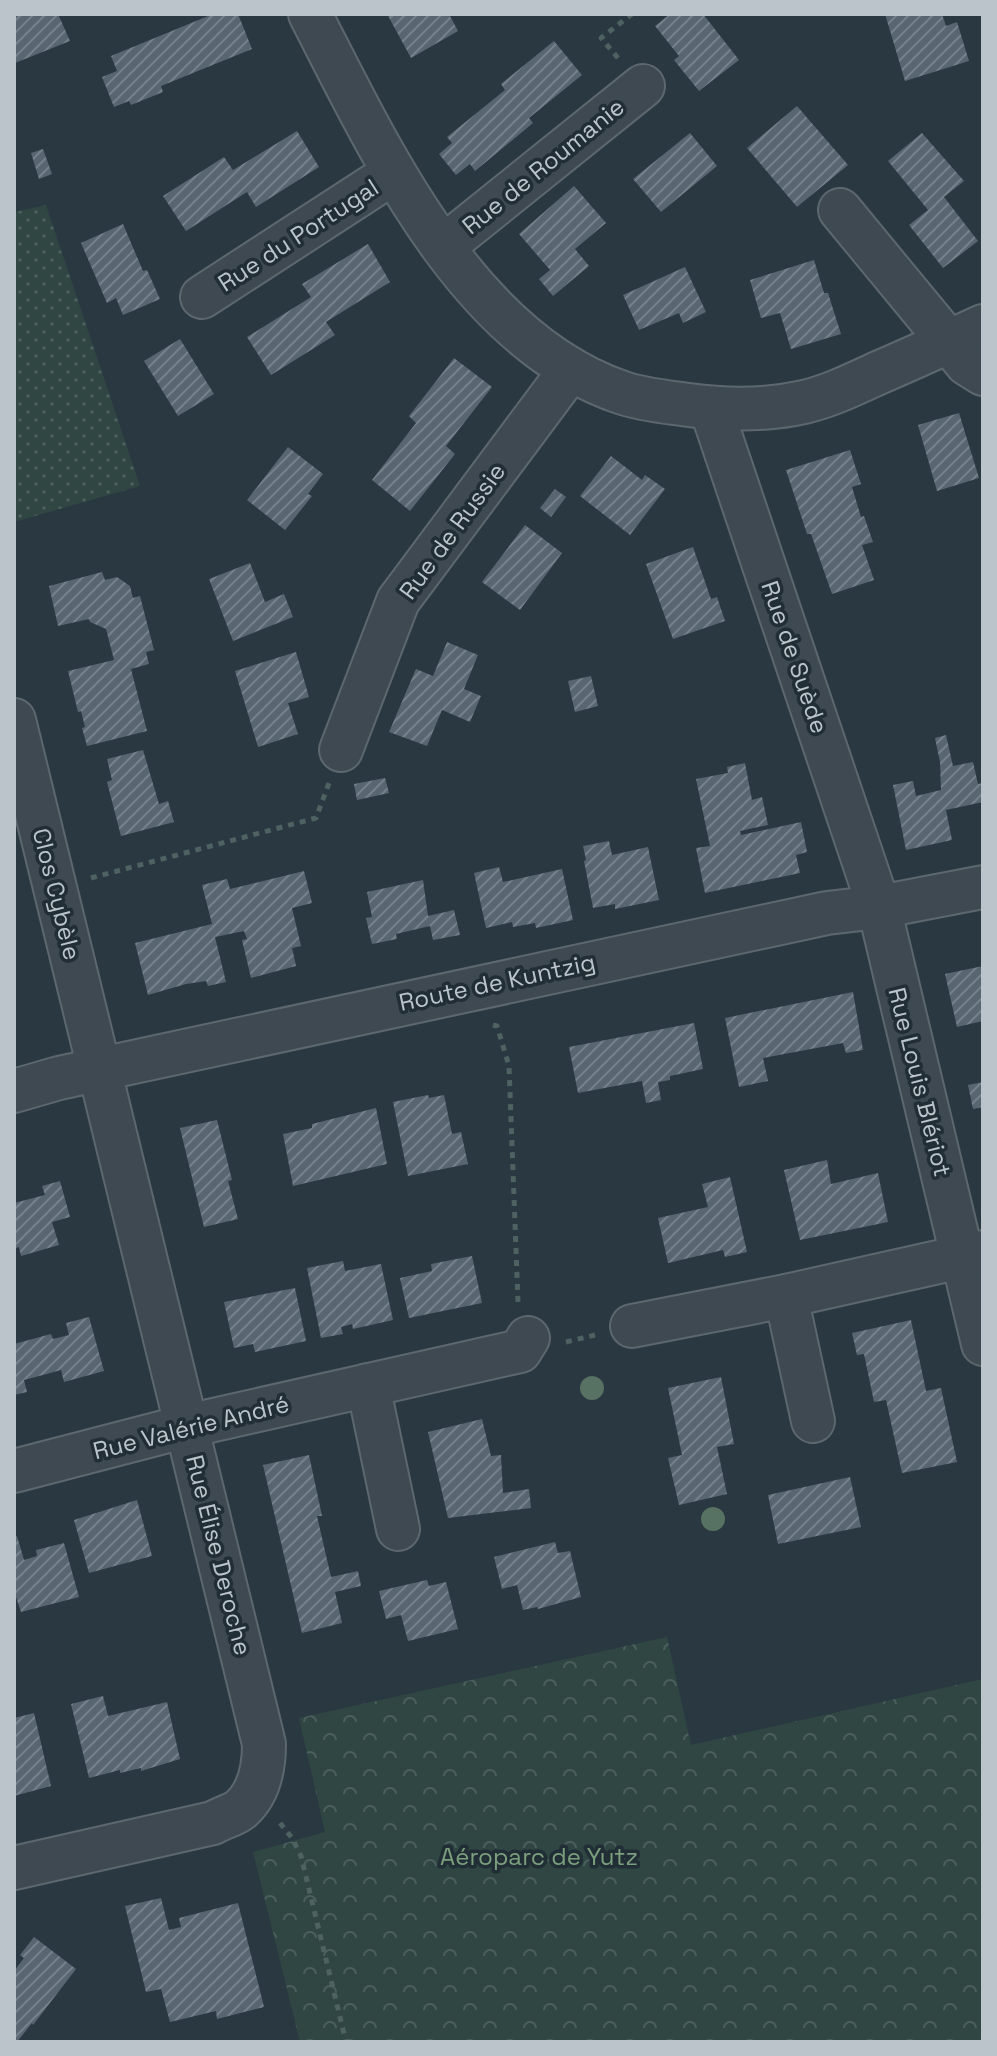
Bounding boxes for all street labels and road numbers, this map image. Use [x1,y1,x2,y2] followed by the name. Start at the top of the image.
[456,91,630,241] street label: Rue de Roumanie
[212,172,384,298] street label: Rue du Portugal
[392,457,512,605] street label: Rue de Russie
[754,577,836,737] street label: Rue de Suède
[26,825,88,963] street label: Clos Cybèle
[396,946,598,1018] street label: Route de Kuntzig
[882,984,958,1180] street label: Rue Louis Blériot
[90,1388,292,1466] street label: Rue Valérie André
[179,1452,259,1658] street label: Rue Élise Deroche

